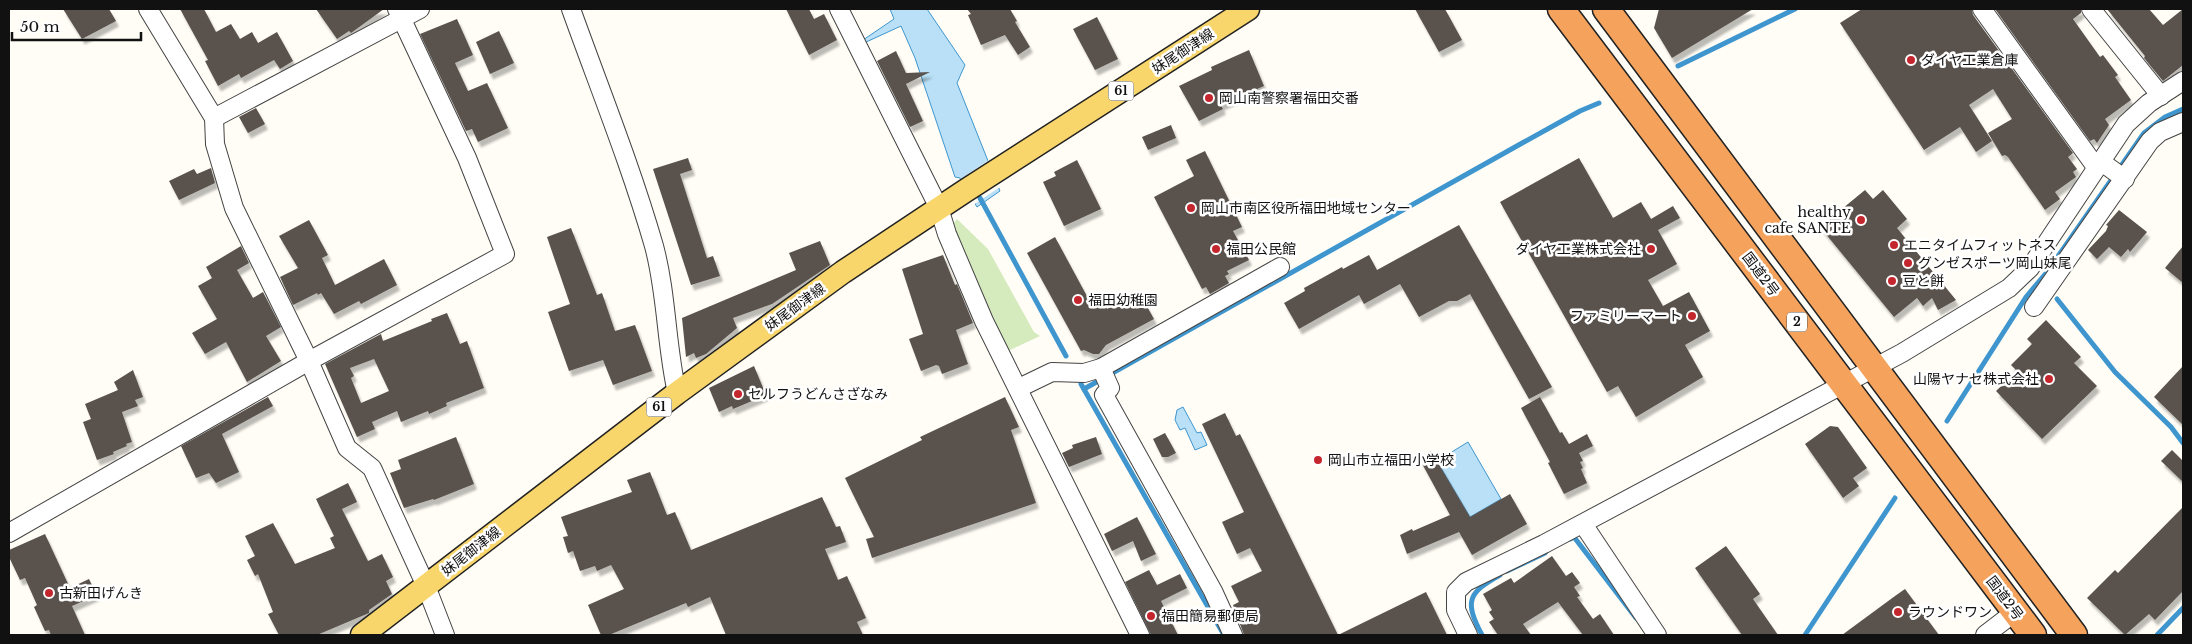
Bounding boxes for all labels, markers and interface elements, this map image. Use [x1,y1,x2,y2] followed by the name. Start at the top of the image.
[12,10,141,42] scale bar
[20,17,60,36] text: 50 m
[1149,24,1217,78] street label: 妹尾御津線
[1921,51,2019,69] place label: ダイヤ工業倉庫
[1905,54,1917,66] marker: ダイヤ工業倉庫
[1108,82,1134,100] road number: 61
[1219,89,1359,107] place label: 岡山南警察署福田交番
[1203,92,1215,104] marker: 岡山南警察署福田交番
[1201,199,1411,217] place label: 岡山市南区役所福田地域センター
[1185,202,1197,214] marker: 岡山市南区役所福田地域センター
[1764,203,1851,237] place label: healthy cafe SANTE
[1855,214,1867,226] marker: healthy cafe SANTE
[1904,236,2057,254] place label: エニタイムフィットネス
[1888,239,1900,251] marker: エニタイムフィットネス
[1226,240,1296,258] place label: 福田公民館
[1515,240,1641,258] place label: ダイヤ工業株式会社
[1210,243,1222,255] marker: 福田公民館
[1645,243,1657,255] marker: ダイヤ工業株式会社
[1739,248,1783,300] street label: 国道2号
[1918,254,2072,272] place label: グンゼスポーツ岡山妹尾
[1902,257,1914,269] marker: グンゼスポーツ岡山妹尾
[1902,272,1944,290] place label: 豆と餅
[1886,275,1898,287] marker: 豆と餅
[761,279,829,335] street label: 妹尾御津線
[1088,291,1158,309] place label: 福田幼稚園
[1072,294,1084,306] marker: 福田幼稚園
[1570,307,1682,325] place label: ファミリーマート
[1686,310,1698,322] marker: ファミリーマート
[1787,313,1807,332] road number: 2
[1913,370,2039,388] place label: 山陽ヤナセ株式会社
[2043,373,2055,385] marker: 山陽ヤナセ株式会社
[748,385,888,403] place label: セルフうどんさざなみ
[732,388,744,400] marker: セルフうどんさざなみ
[646,398,672,417] road number: 61
[1328,451,1454,469] place label: 岡山市立福田小学校
[1312,454,1324,466] marker: 岡山市立福田小学校
[438,522,504,580] street label: 妹尾御津線
[1983,572,2027,624] street label: 国道2号
[59,584,143,602] place label: 古新田げんき
[43,587,55,599] marker: 古新田げんき
[1908,603,1992,621] place label: ラウンドワン
[1892,606,1904,618] marker: ラウンドワン
[1161,607,1259,625] place label: 福田簡易郵便局
[1145,610,1157,622] marker: 福田簡易郵便局

